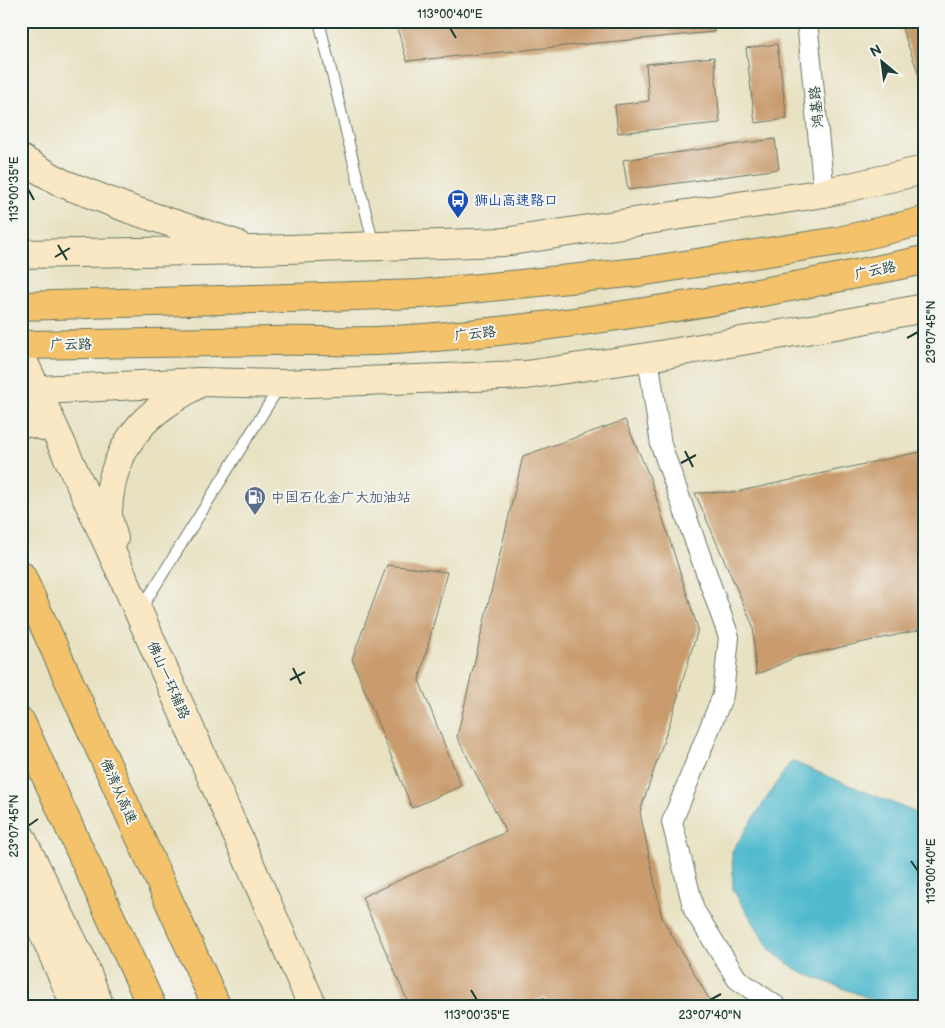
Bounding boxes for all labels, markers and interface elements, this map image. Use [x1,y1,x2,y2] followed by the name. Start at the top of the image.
[417,7,483,22] text: 113°00'40"E
[858,38,908,88] north arrow
[867,41,885,61] text: N
[806,85,827,129] street label: 鸿基路
[7,156,22,222] text: 113°00'35"E
[446,188,470,219] bus stop icon: 狮山高速路口
[474,192,558,209] place label: 狮山高速路口
[853,258,897,283] street label: 广云路
[924,301,939,363] text: 23°07'45"N
[453,323,497,344] street label: 广云路
[50,336,92,353] street label: 广云路
[243,485,267,516] fuel station icon: 中国石化金广大加油站
[271,489,411,506] place label: 中国石化金广大加油站
[144,638,193,722] street label: 佛山一环辅路
[97,756,141,827] street label: 佛清从高速
[7,795,22,857] text: 23°07'45"N
[924,838,939,904] text: 113°00'40"E
[444,1008,510,1023] text: 113°00'35"E
[678,1008,742,1023] text: 23°07'40"N

